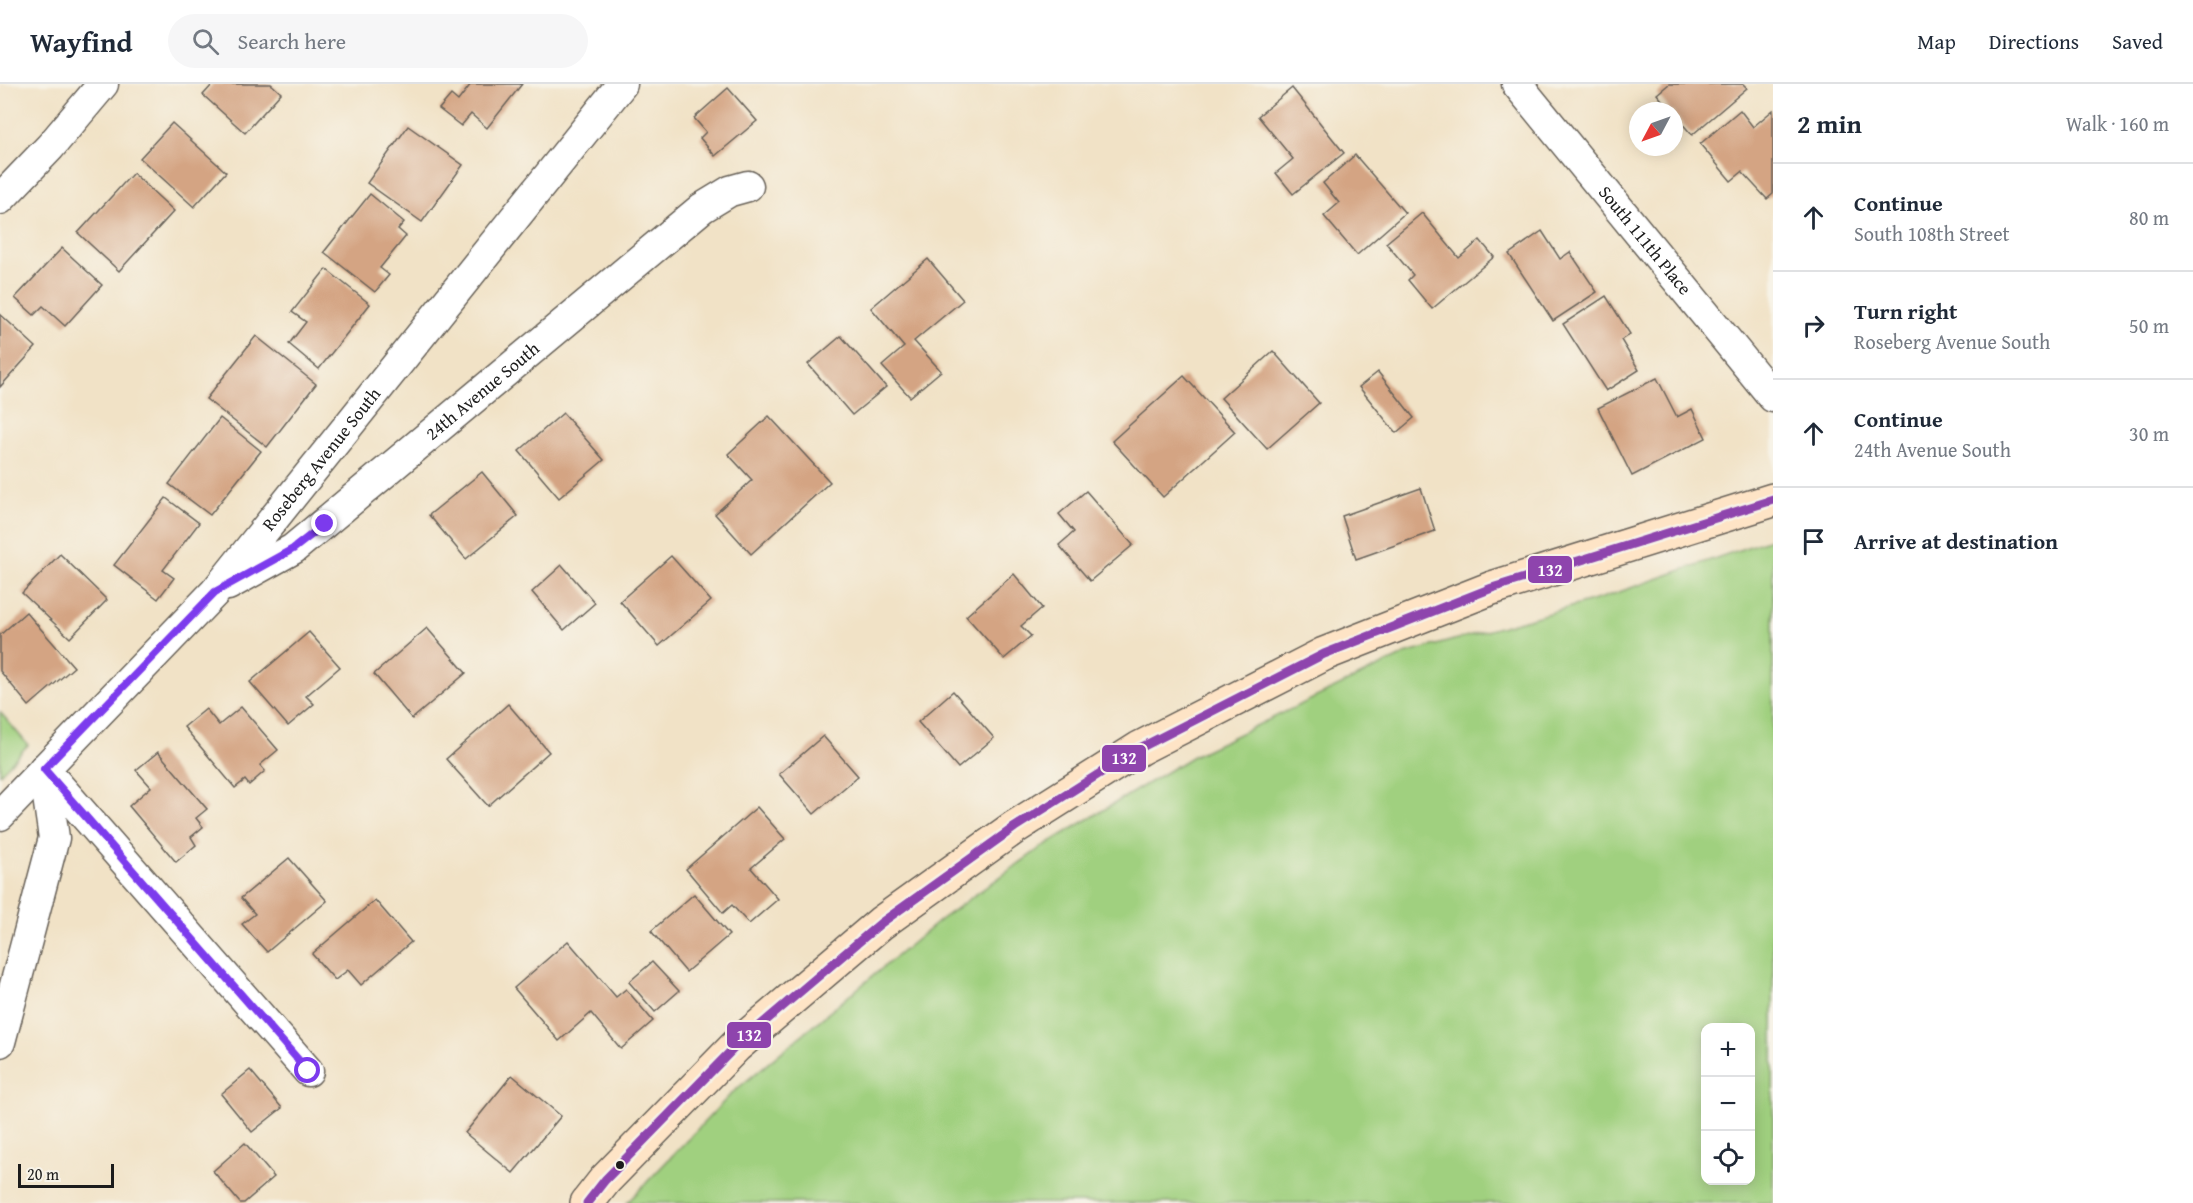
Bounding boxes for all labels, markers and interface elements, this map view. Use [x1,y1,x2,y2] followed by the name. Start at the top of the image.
[168,14,588,68] search box
[30,21,132,62] text: Wayfind
[189,25,222,58] icon: search
[237,25,346,57] text: Search here
[1917,26,1956,57] text: Map
[1989,26,2079,57] text: Directions
[2112,26,2163,57] text: Saved
[1629,102,1683,156] north arrow
[1797,104,1862,143] text: 2 min
[2066,109,2169,138] text: Walk · 160 m
[1592,180,1698,301] street label: South 111th Place
[1854,187,1943,219] text: Continue
[1797,201,1830,234] icon: ahead
[2129,203,2169,232] text: 80 m
[1854,219,2010,248] text: South 108th Street
[1854,295,1957,327] text: Turn right
[1797,309,1830,342] icon: right
[2129,311,2169,340] text: 50 m
[1854,327,2050,356] text: Roseberg Avenue South
[419,335,545,446] street label: 24th Avenue South
[255,381,387,536] street label: Roseberg Avenue South
[1854,403,1943,435] text: Continue
[1797,417,1830,450] icon: ahead
[2129,419,2169,448] text: 30 m
[1854,435,2011,464] text: 24th Avenue South
[311,510,337,536] route end
[1797,525,1830,558] icon: arrive
[1854,525,2058,557] text: Arrive at destination
[1527,555,1573,584] line badge: 132
[1538,558,1562,582] text: 132
[1101,744,1147,773] line badge: 132
[1112,746,1136,770] text: 132
[726,1021,772,1049] line badge: 132
[737,1023,761,1047] text: 132
[1701,1023,1755,1185] map controls
[1701,1023,1755,1077] button: +
[294,1057,320,1083] route start
[1701,1077,1755,1131] button: −
[1701,1131,1755,1185] button: locate
[614,1159,626,1171] unlabelled marker
[18,1161,114,1188] scale bar
[27,1162,59,1186] text: 20 m

